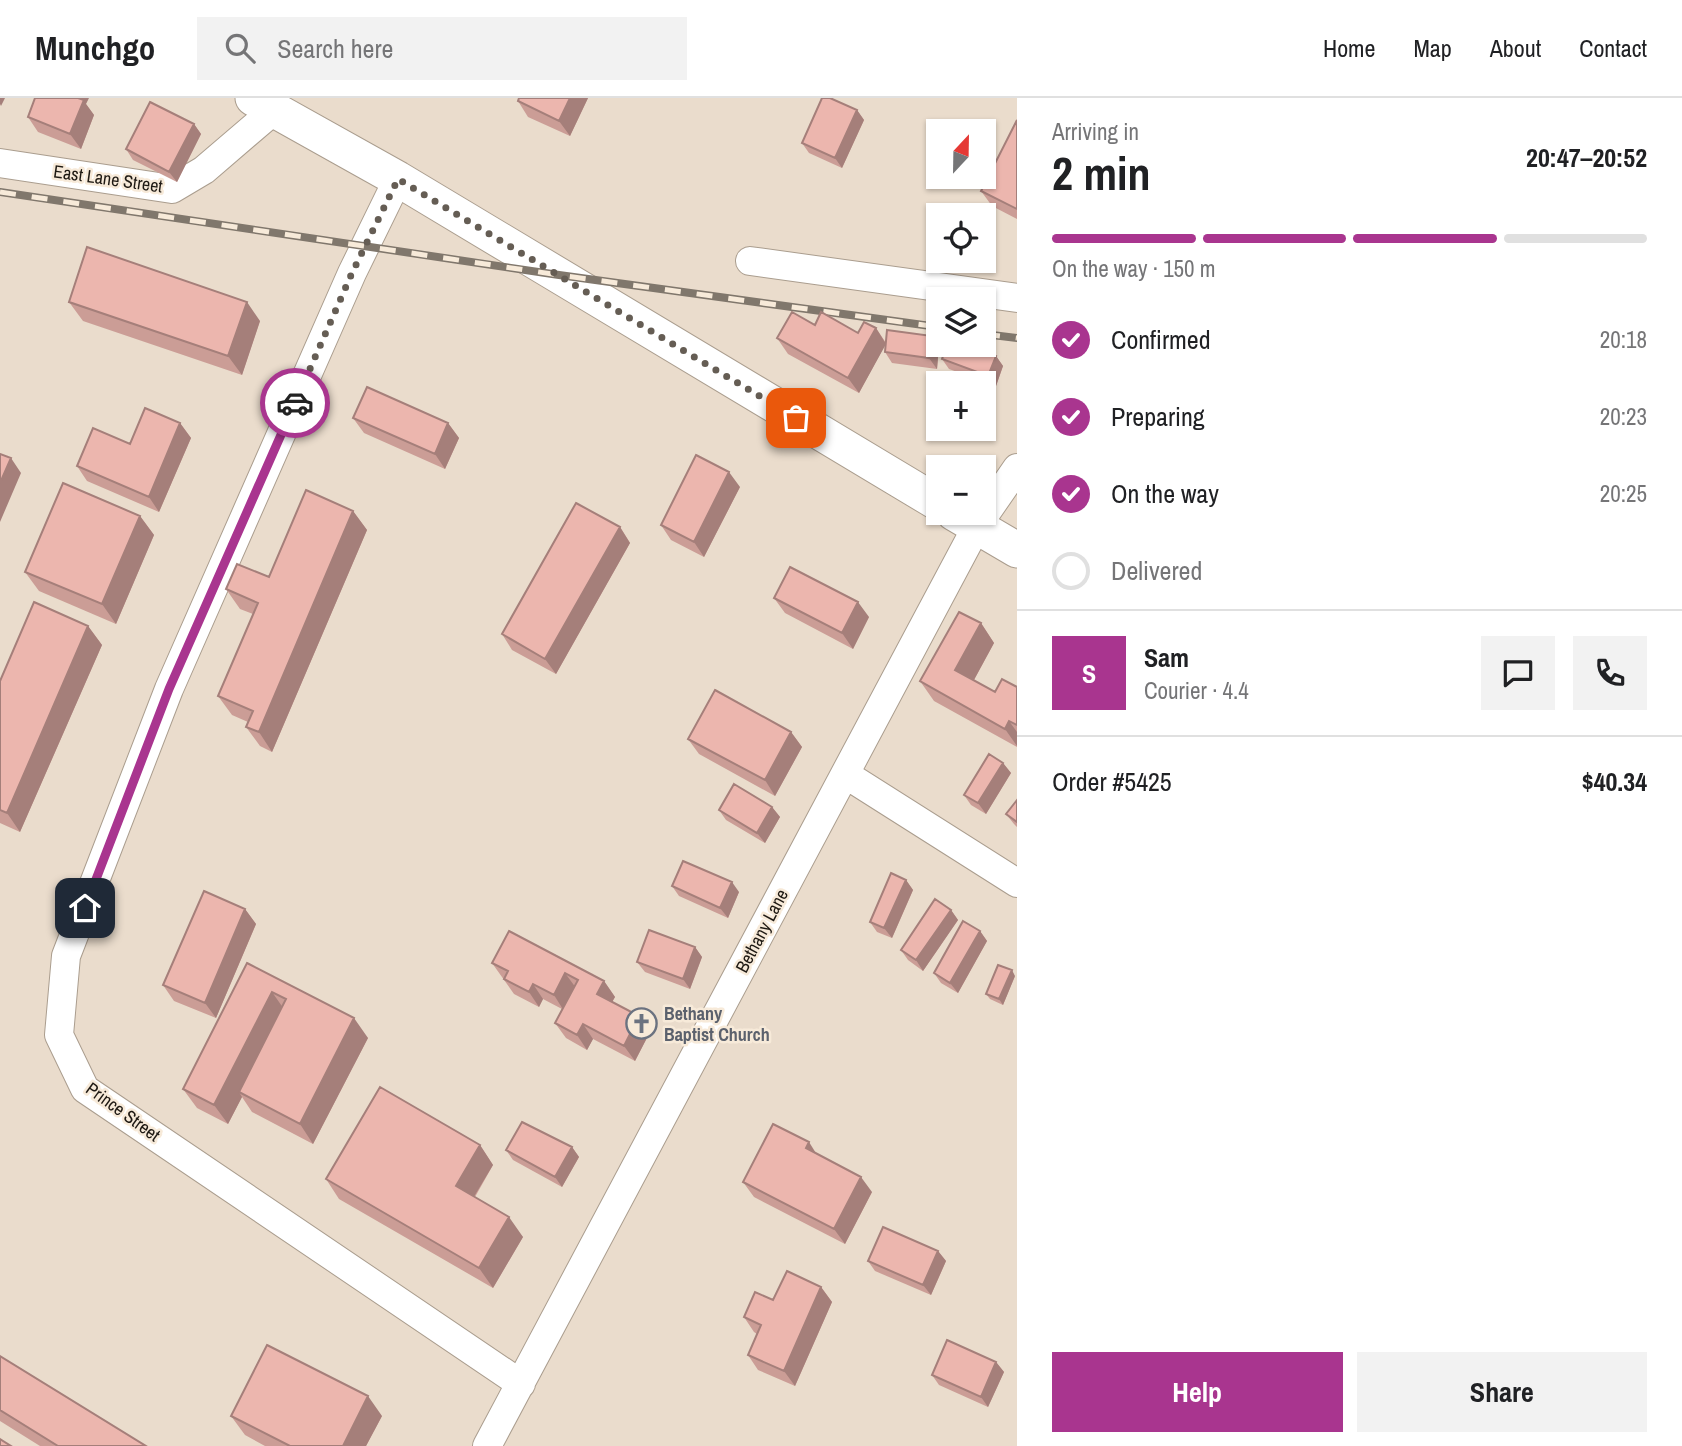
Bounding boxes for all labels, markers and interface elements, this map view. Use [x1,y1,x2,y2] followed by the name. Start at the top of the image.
[197,17,687,80] search box
[35,26,155,70] text: Munchgo
[221,29,259,67] icon: search
[277,31,393,66] text: Search here
[1323,32,1375,64] text: Home
[1413,32,1452,64] text: Map
[1490,32,1541,64] text: About
[1579,32,1647,64] text: Contact
[1052,116,1139,147] text: Arriving in
[926,119,996,189] north arrow
[926,119,996,525] map controls
[1526,140,1647,175] text: 20:47–20:52
[1052,142,1151,204] text: 2 min
[52,158,164,199] street label: East Lane Street
[926,203,996,273] button: locate
[1052,253,1216,284] text: On the way · 150 m
[926,287,996,357] button: layers
[1052,321,1090,359] icon: check
[1111,322,1211,357] text: Confirmed
[1600,324,1647,355] text: 20:18
[260,368,330,438] courier
[926,371,996,441] button: +
[276,384,314,422] icon: car
[766,388,826,448] pin
[1052,398,1090,436] icon: check
[777,399,815,437] icon: bag
[1111,399,1205,434] text: Preparing
[1600,401,1647,432] text: 20:23
[926,455,996,525] button: −
[1052,475,1090,513] icon: check
[1111,476,1219,511] text: On the way
[1600,478,1647,509] text: 20:25
[1111,553,1202,588] text: Delivered
[1481,636,1555,710] button: chat
[1573,636,1647,710] button: phone
[1144,640,1189,675] text: Sam
[1082,656,1096,691] text: S
[1144,675,1249,706] text: Courier · 4.4
[1052,764,1172,799] text: Order #5425
[1582,764,1647,799] text: $40.34
[55,878,115,938] pin
[729,885,794,977] street label: Bethany Lane
[66,889,104,927] icon: home
[664,1001,770,1047] place label: Bethany Baptist Church
[624,1007,658,1041] church icon: Bethany Baptist Church
[81,1076,165,1147] street label: Prince Street
[1052,1352,1343,1432] button: Help
[1357,1352,1647,1432] button: Share

